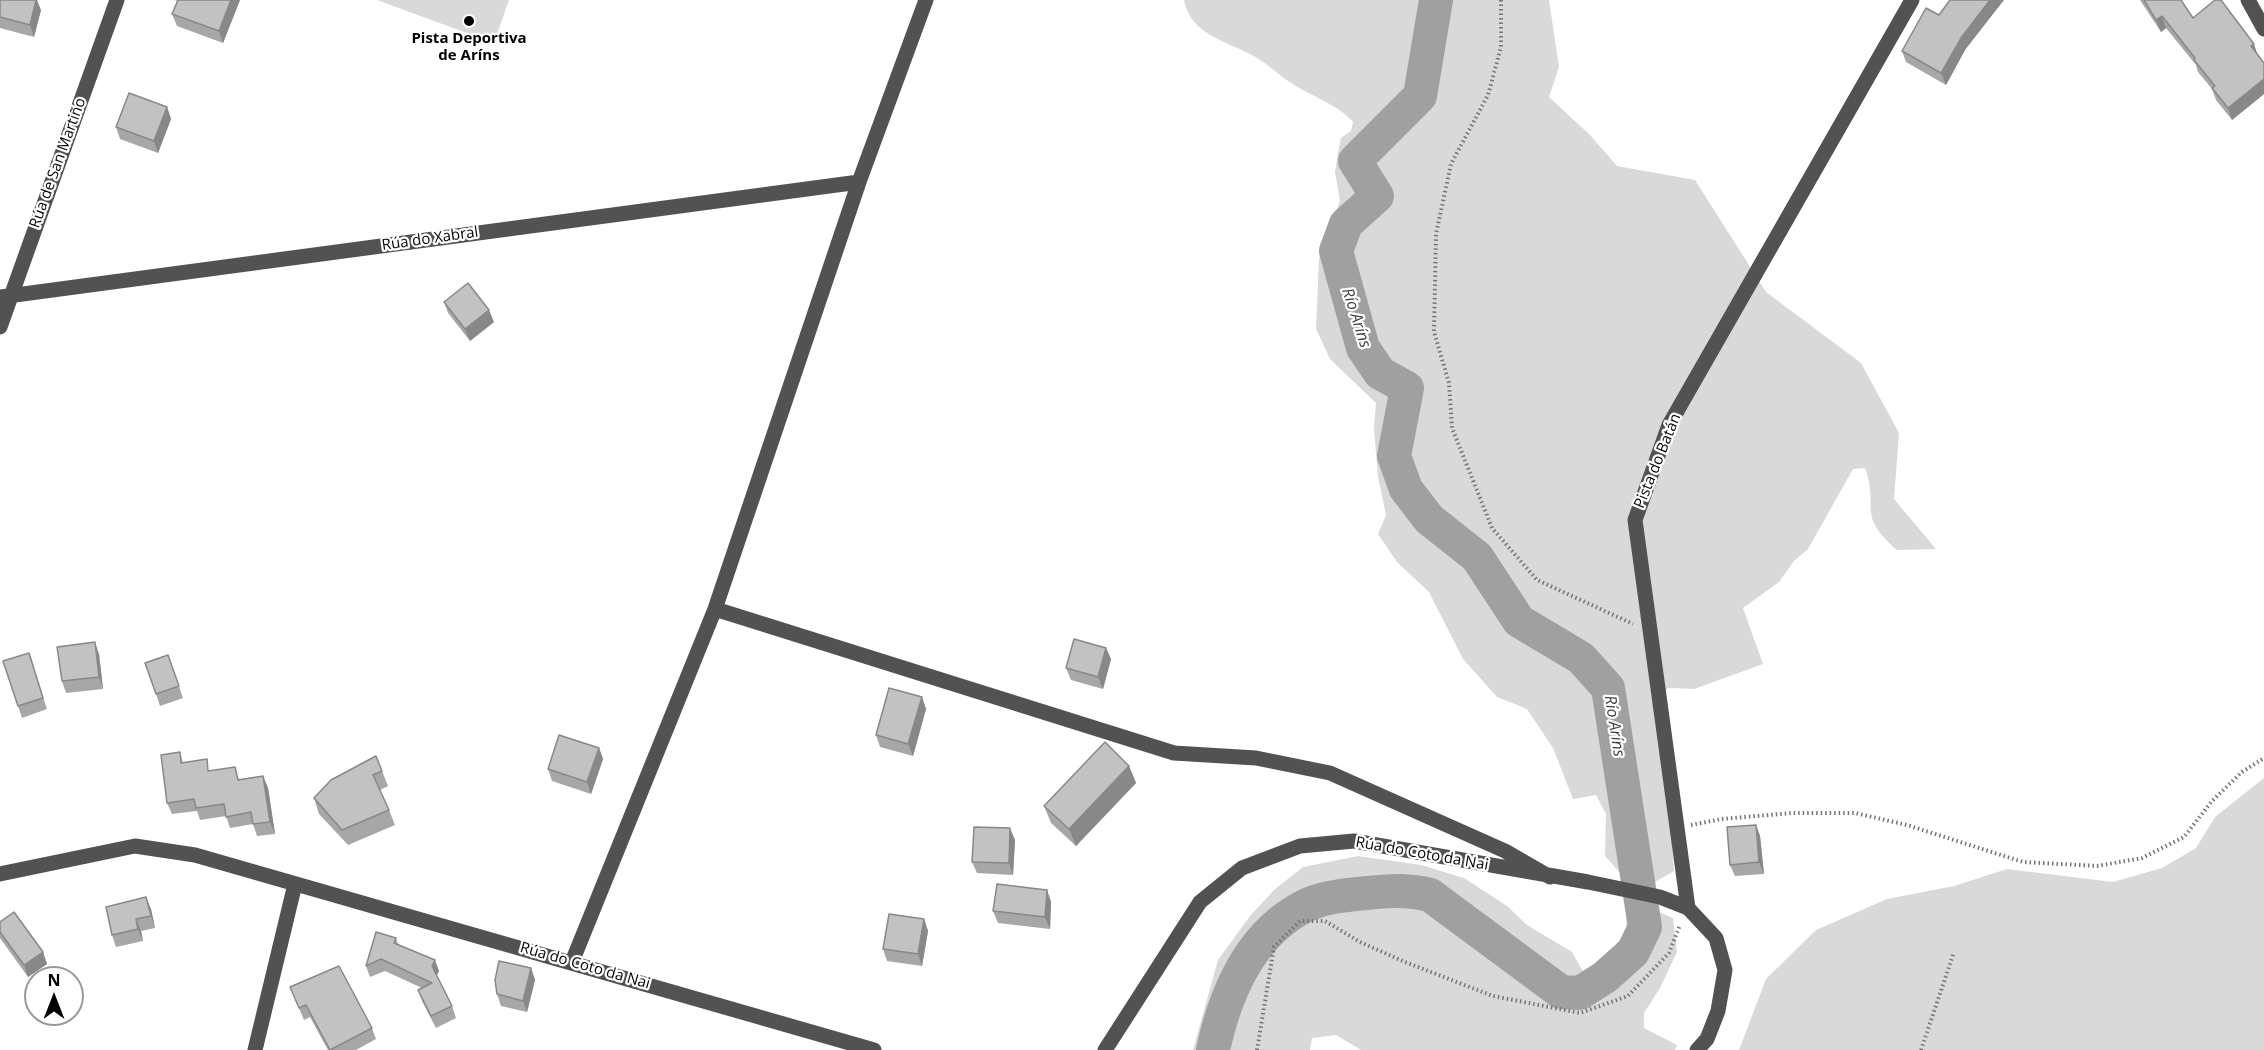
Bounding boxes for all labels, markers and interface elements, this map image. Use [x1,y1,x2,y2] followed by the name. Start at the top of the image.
[462,14,476,28] marker: Pista Deportiva de Aríns
[411,30,527,65] place label: Pista Deportiva de Aríns
[26,95,90,231] street label: Rúa de San Martiño
[381,223,479,255] street label: Rúa do Xabral
[1337,286,1375,350] water label: Río Aríns
[1631,411,1685,511] street label: Pista do Batán
[1600,694,1628,758] water label: Río Aríns
[1354,833,1490,875] street label: Rúa do Coto da Nai
[518,939,652,993] street label: Rúa do Coto da Nai
[24,966,84,1026] north arrow
[47,969,61,991] text: N

